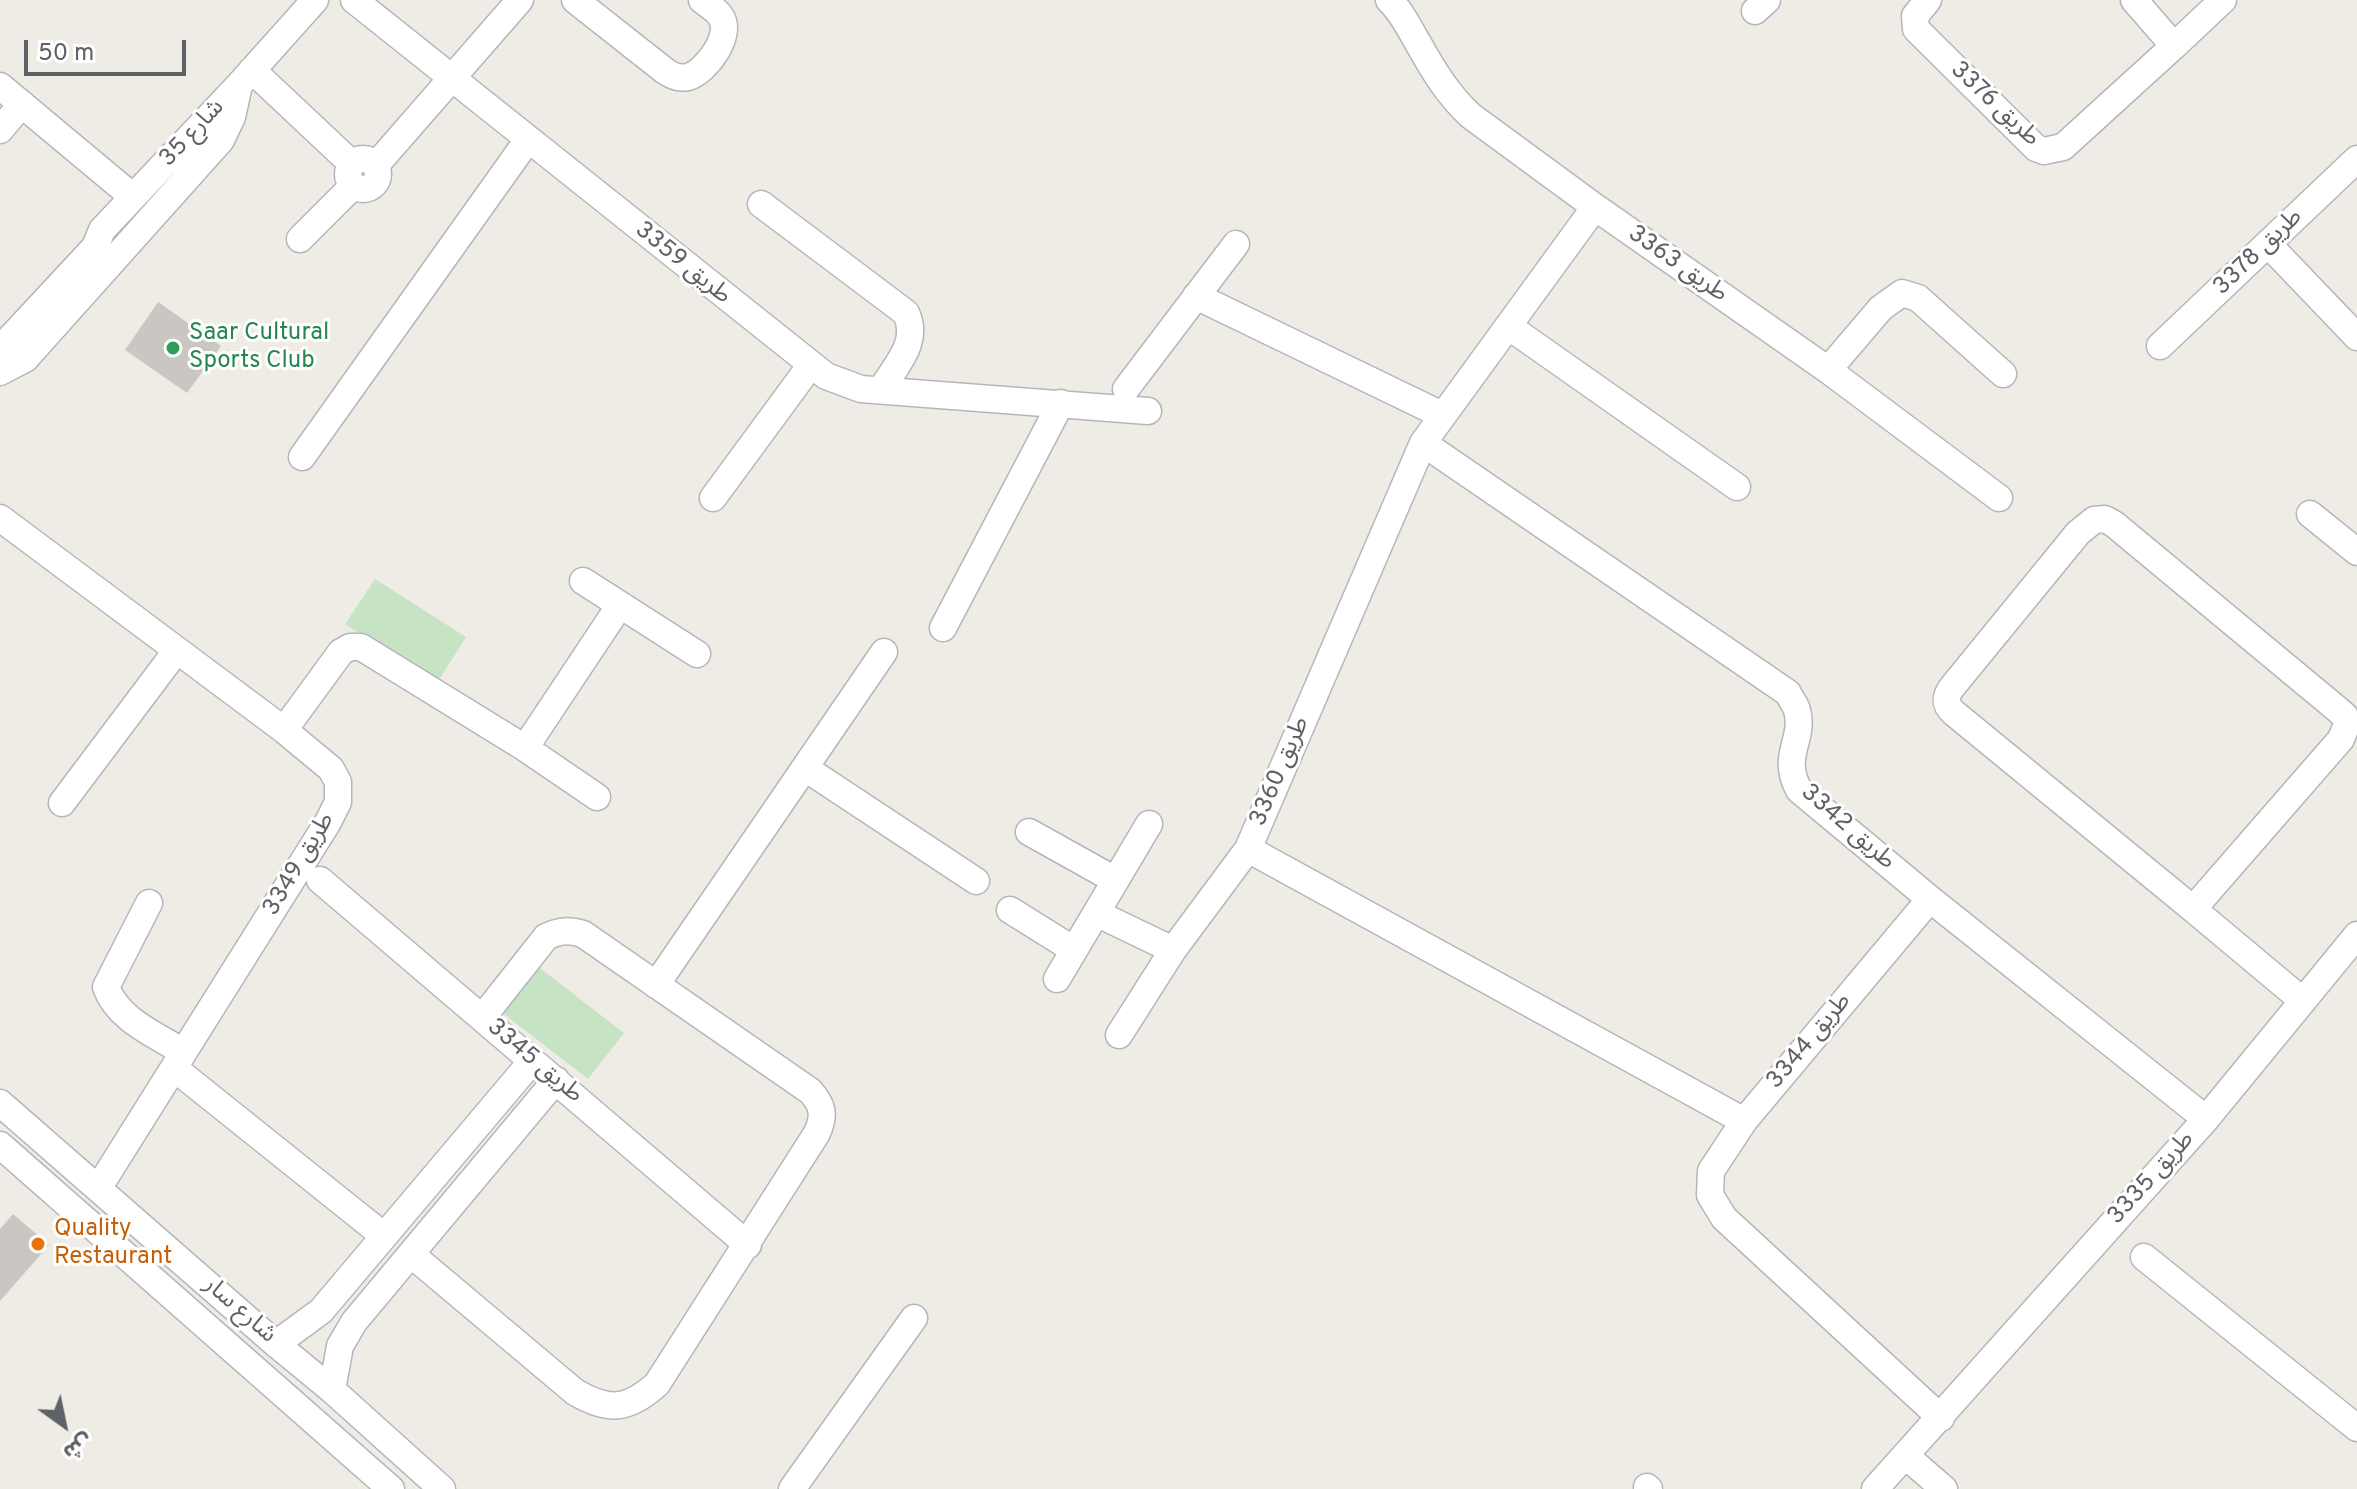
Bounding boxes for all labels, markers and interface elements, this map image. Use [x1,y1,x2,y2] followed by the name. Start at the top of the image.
[28,24,190,74] scale bar
[38,39,94,69] text: 50 m
[1943,56,2045,154] street label: طريق 3376
[155,94,231,174] street label: شارع 35
[2209,204,2309,302] street label: طريق 3378
[628,217,736,311] street label: طريق 3359
[1622,220,1732,310] street label: طريق 3363
[189,320,329,376] place label: Saar Cultural Sports Club
[164,339,182,357] marker: Saar Cultural Sports Club
[1245,713,1317,831] street label: طريق 3360
[1794,779,1900,877] street label: طريق 3342
[258,808,342,922] street label: طريق 3349
[1762,988,1858,1096] street label: طريق 3344
[480,1014,588,1110] street label: طريق 3345
[2103,1126,2201,1232] street label: طريق 3335
[54,1216,172,1272] place label: Quality Restaurant
[29,1235,47,1253] marker: Quality Restaurant
[197,1272,281,1350] street label: شارع سار
[24,1385,104,1465] north arrow
[57,1426,97,1465] text: ش

